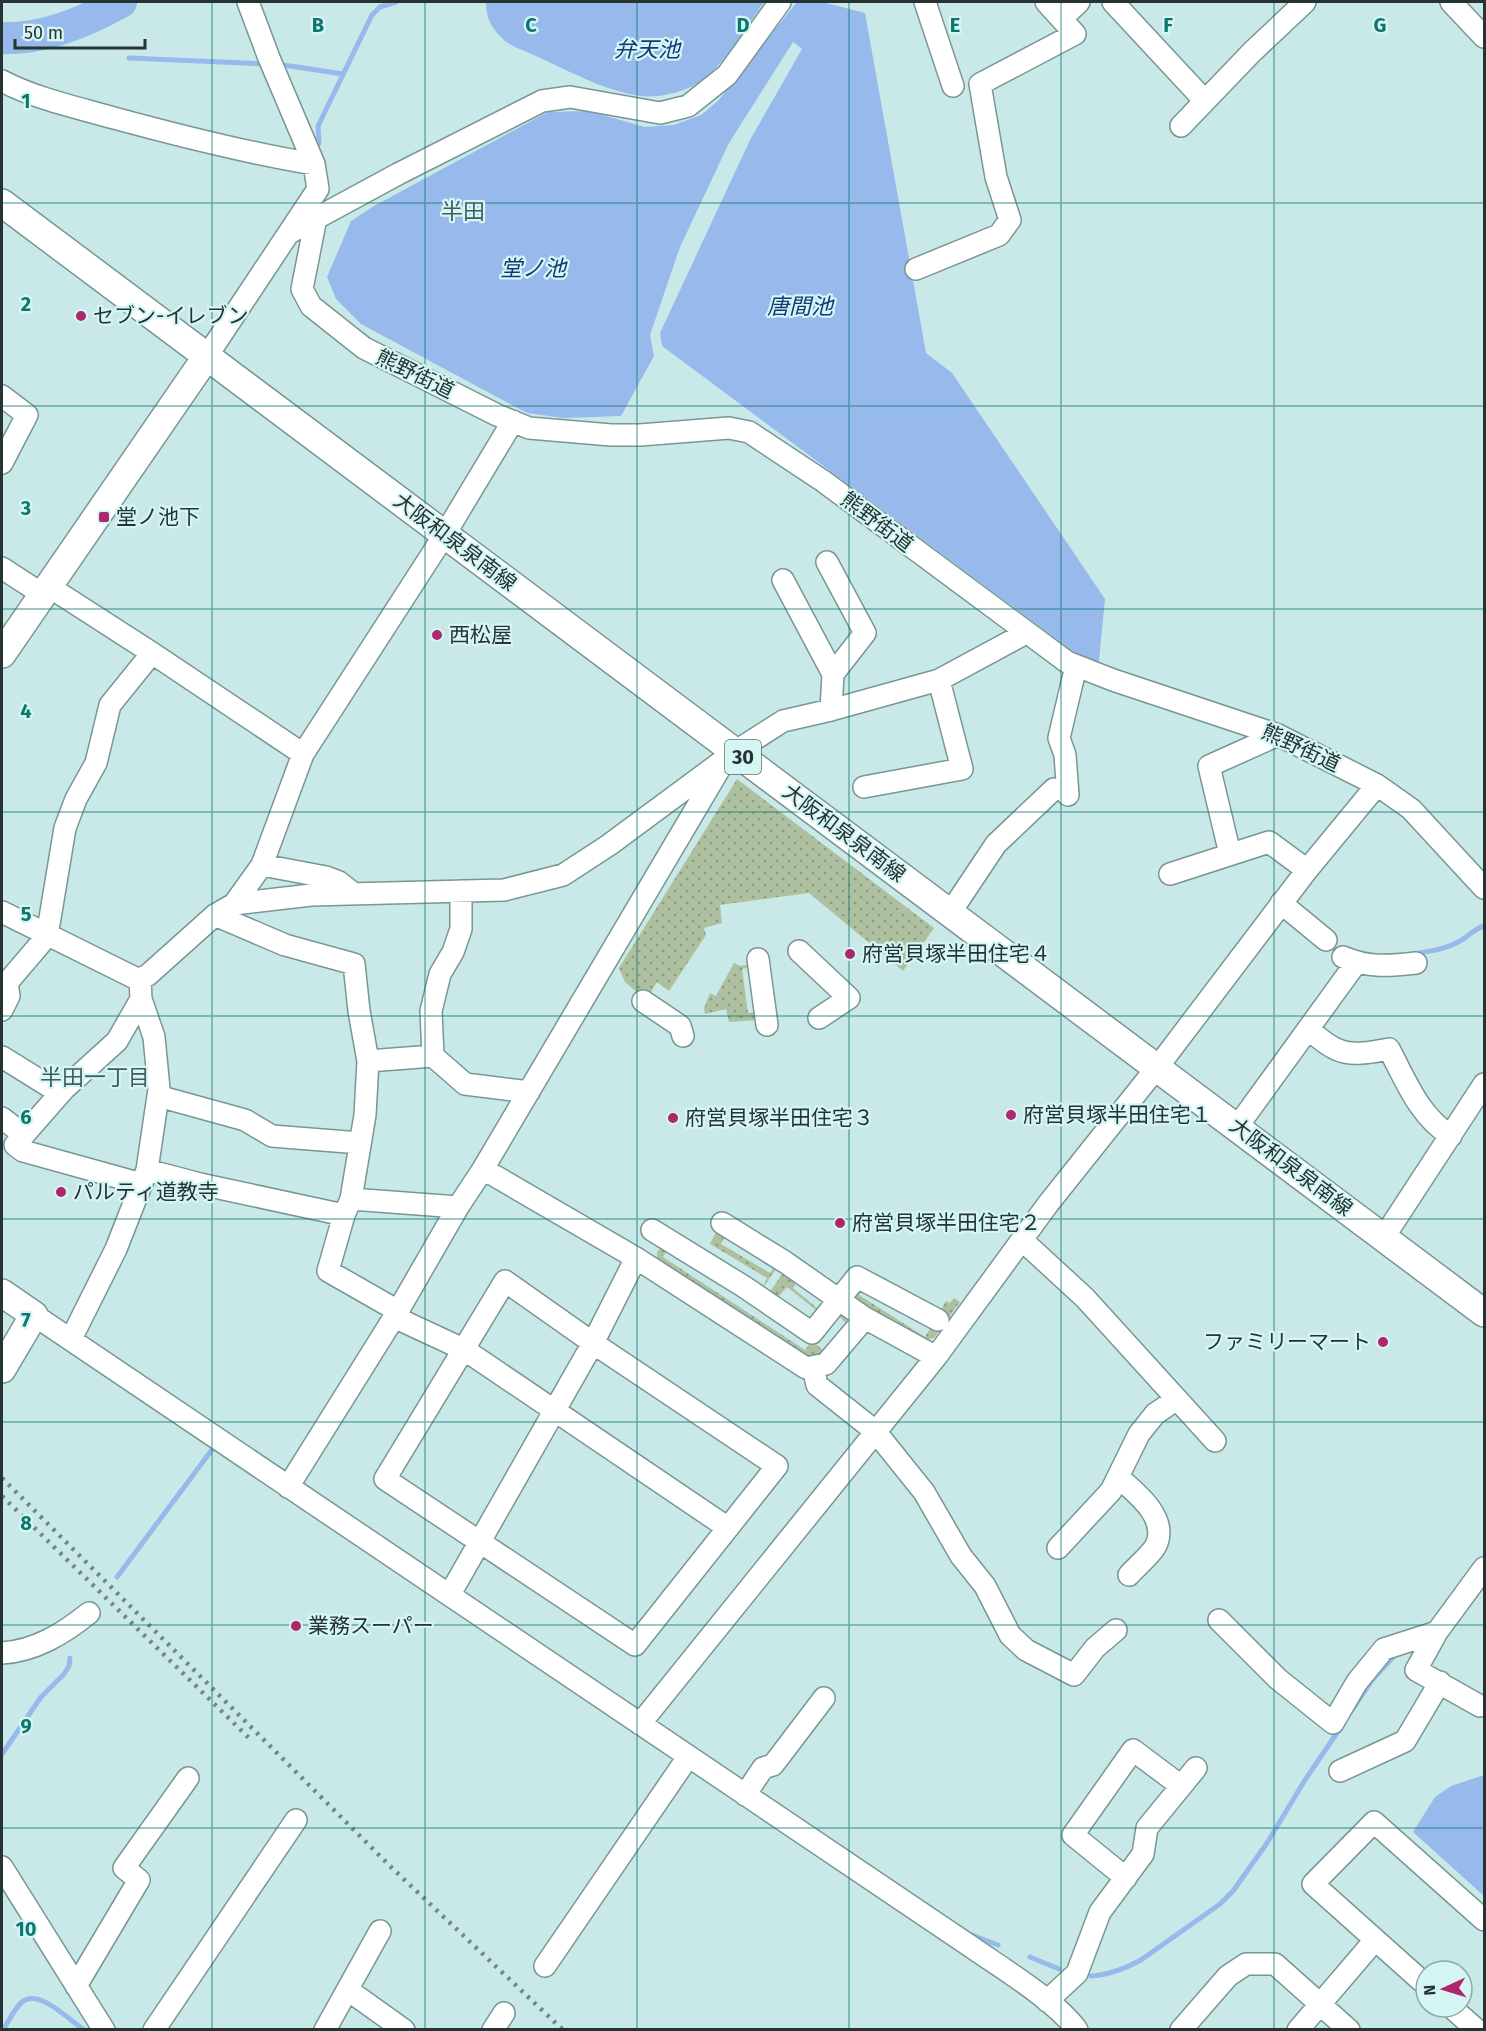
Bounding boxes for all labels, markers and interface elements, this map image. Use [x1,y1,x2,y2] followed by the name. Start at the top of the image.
[15,12,146,50] scale bar
[312,13,324,37] text: B
[525,13,537,37] text: C
[736,13,750,37] text: D
[950,13,960,37] text: E
[1163,13,1173,37] text: F
[1374,13,1386,37] text: G
[24,22,63,44] text: 50 m
[614,36,682,63] water label: 弁天池
[21,89,31,113] text: 1
[441,198,485,225] district label: 半田
[500,255,568,282] water label: 堂ノ池
[21,292,31,316] text: 2
[767,293,835,320] water label: 唐間池
[93,303,248,329] place label: セブン-イレブン
[74,309,88,323] marker: セブン-イレブン
[372,344,458,404] street label: 熊野街道
[836,486,918,558] street label: 熊野街道
[388,487,522,597] street label: 大阪和泉泉南線
[20,496,31,520] text: 3
[116,504,200,530] place label: 堂ノ池下
[97,510,111,524] marker: 堂ノ池下
[449,622,512,648] place label: 西松屋
[430,628,444,642] marker: 西松屋
[20,699,32,723] text: 4
[1257,718,1345,778] street label: 熊野街道
[725,740,761,774] road number: 30
[777,778,911,888] street label: 大阪和泉泉南線
[21,902,32,926] text: 5
[862,941,1051,967] place label: 府営貝塚半田住宅４
[843,947,857,961] marker: 府営貝塚半田住宅４
[40,1064,150,1091] district label: 半田一丁目
[1023,1102,1212,1128] place label: 府営貝塚半田住宅１
[20,1105,32,1129] text: 6
[685,1105,874,1131] place label: 府営貝塚半田住宅３
[1004,1108,1018,1122] marker: 府営貝塚半田住宅１
[666,1111,680,1125] marker: 府営貝塚半田住宅３
[1224,1112,1358,1222] street label: 大阪和泉泉南線
[73,1179,219,1205] place label: パルティ道教寺
[54,1185,68,1199] marker: パルティ道教寺
[852,1210,1041,1236] place label: 府営貝塚半田住宅２
[833,1216,847,1230] marker: 府営貝塚半田住宅２
[21,1308,31,1332] text: 7
[1203,1329,1371,1355] place label: ファミリーマート
[1376,1335,1390,1349] marker: ファミリーマート
[20,1511,32,1535] text: 8
[308,1613,434,1639] place label: 業務スーパー
[289,1619,303,1633] marker: 業務スーパー
[20,1714,32,1738] text: 9
[16,1917,36,1941] text: 10
[1414,1959,1474,2019] north arrow
[1420,1984,1439,1996] text: N

